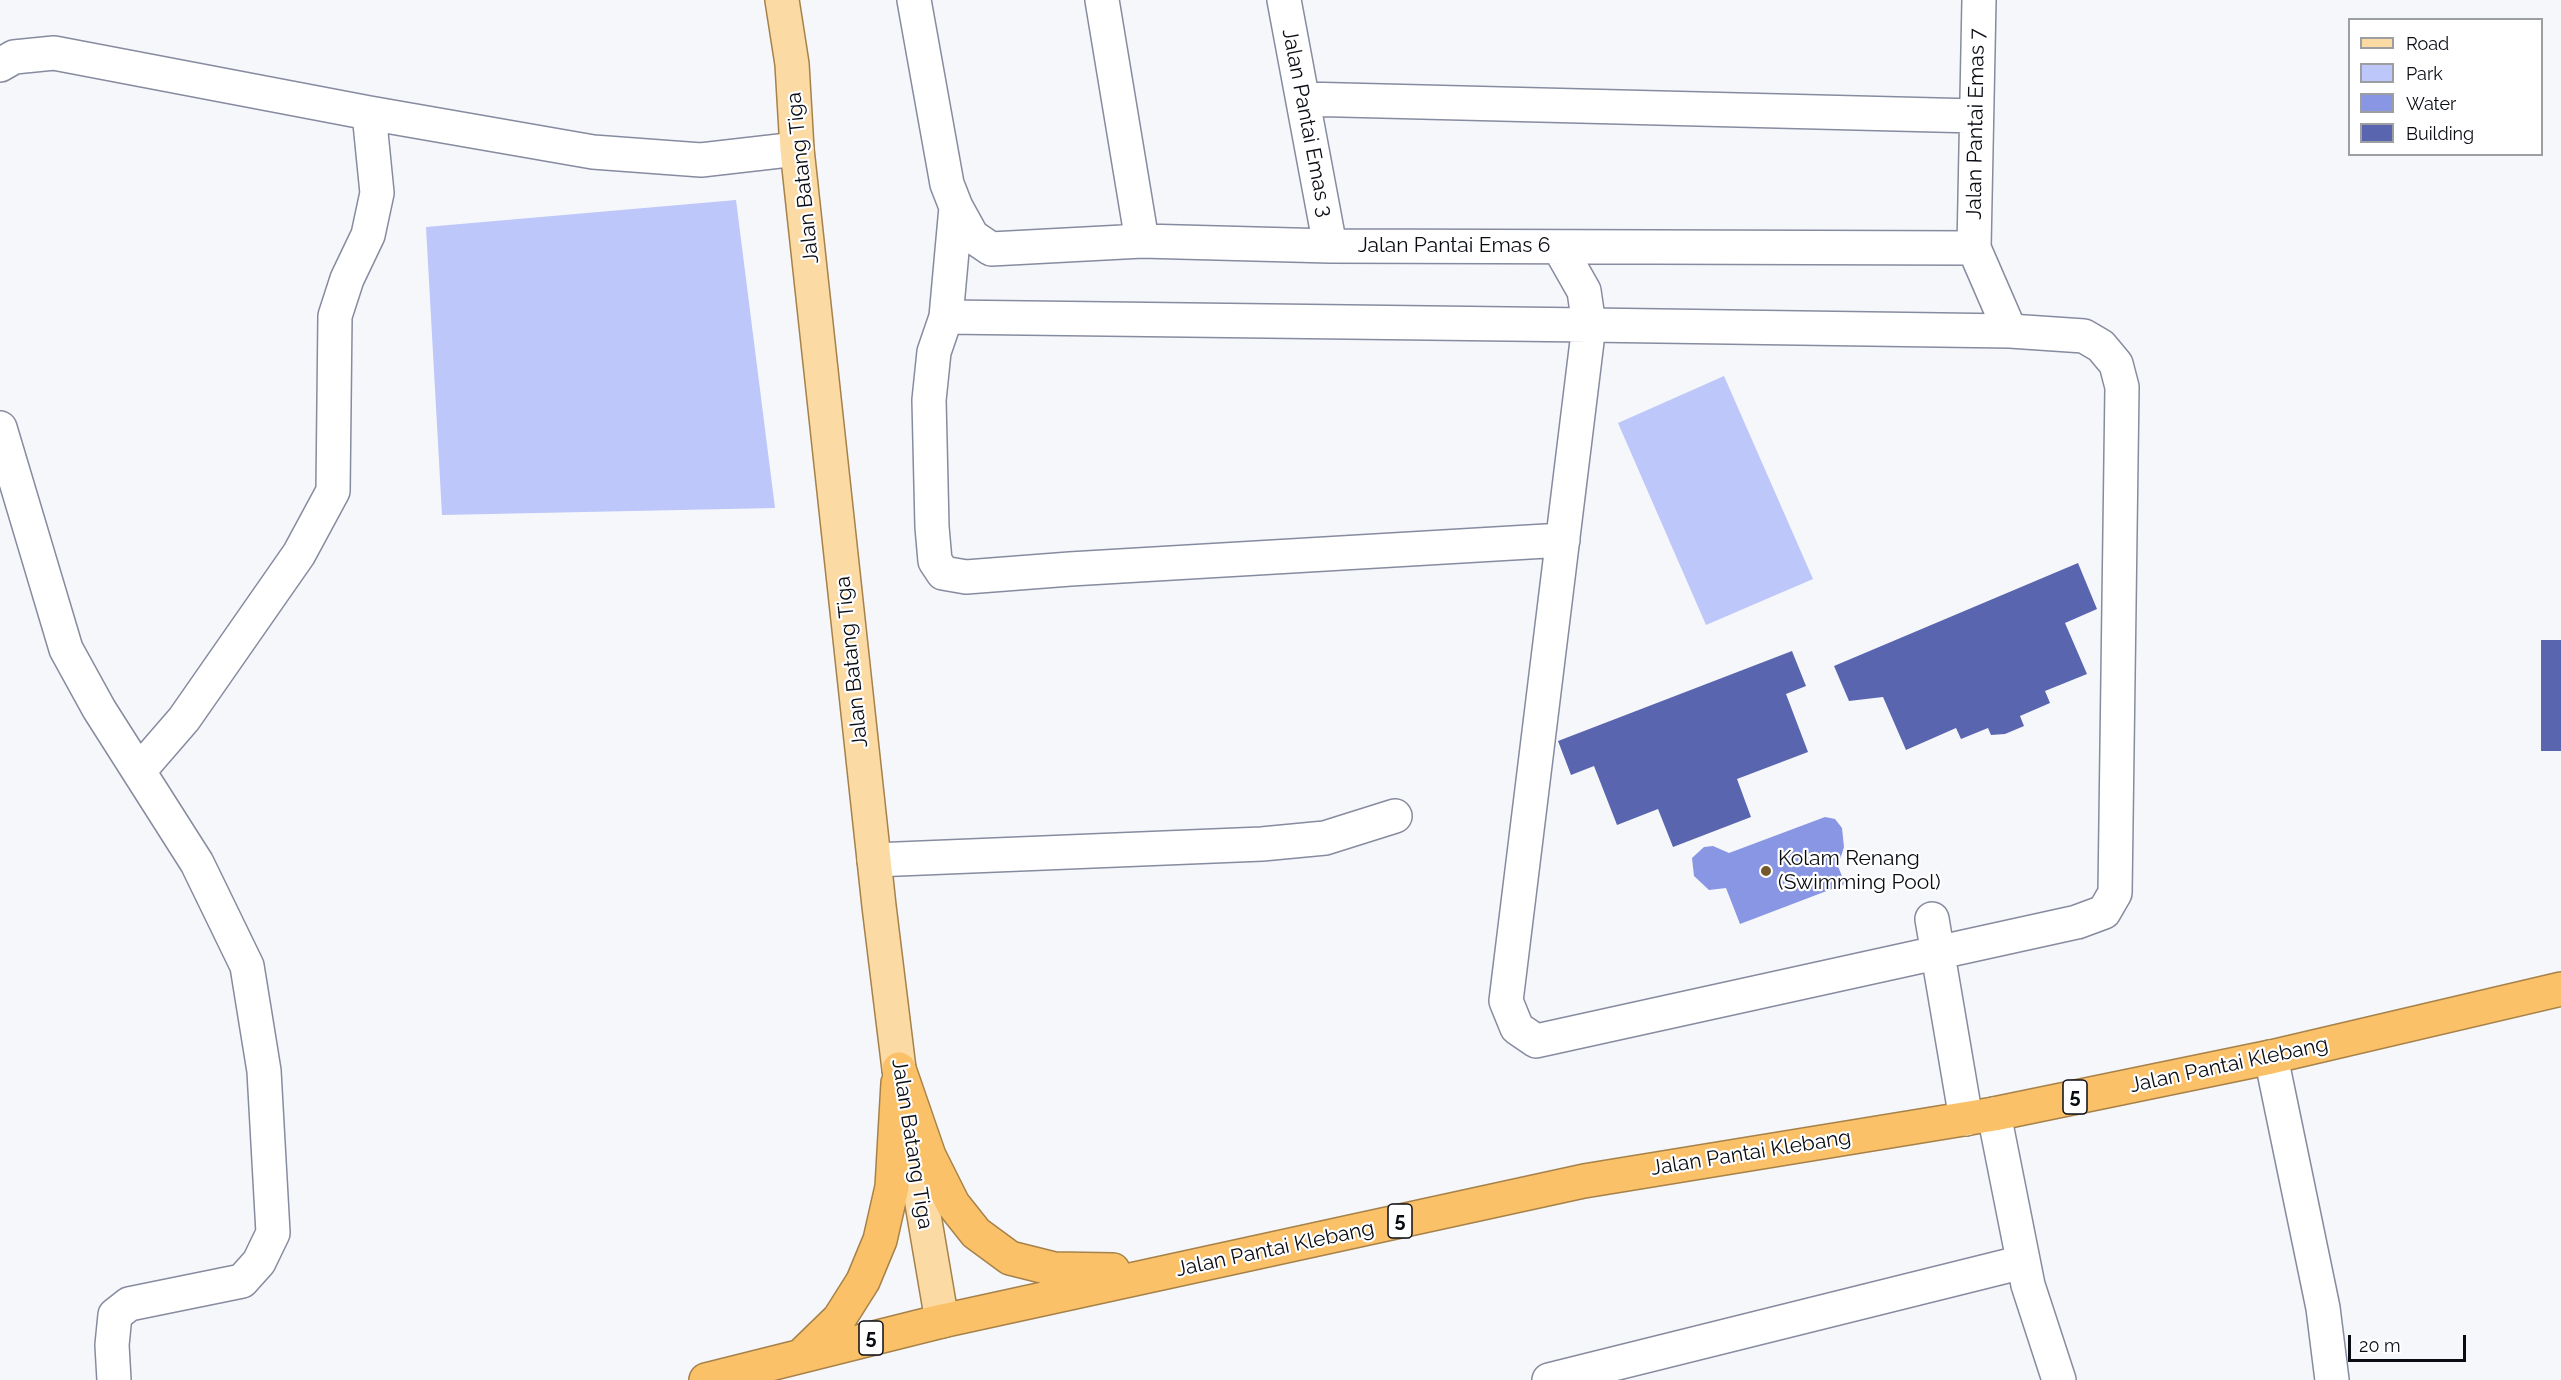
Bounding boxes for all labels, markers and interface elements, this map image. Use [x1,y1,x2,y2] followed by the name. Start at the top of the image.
[2348,18,2543,156] legend
[1276,27,1338,219] street label: Jalan Pantai Emas 3
[1962,28,1990,220] street label: Jalan Pantai Emas 7
[2406,33,2449,54] text: Road
[2406,63,2443,84] text: Park
[781,91,825,265] street label: Jalan Batang Tiga
[2406,93,2456,114] text: Water
[2406,123,2474,144] text: Building
[1358,233,1550,259] street label: Jalan Pantai Emas 6
[830,575,874,749] street label: Jalan Batang Tiga
[1778,846,1941,896] place label: Kolam Renang (Swimming Pool)
[1759,864,1773,878] marker: Kolam Renang (Swimming Pool)
[2127,1032,2331,1098] street label: Jalan Pantai Klebang
[886,1057,938,1231] street label: Jalan Batang Tiga
[2063,1080,2087,1114] road number: 5
[1649,1125,1853,1181] street label: Jalan Pantai Klebang
[1388,1204,1412,1238] road number: 5
[1173,1216,1377,1282] street label: Jalan Pantai Klebang
[859,1321,883,1355] road number: 5
[2351,1323,2470,1361] scale bar
[2359,1335,2401,1356] text: 20 m

